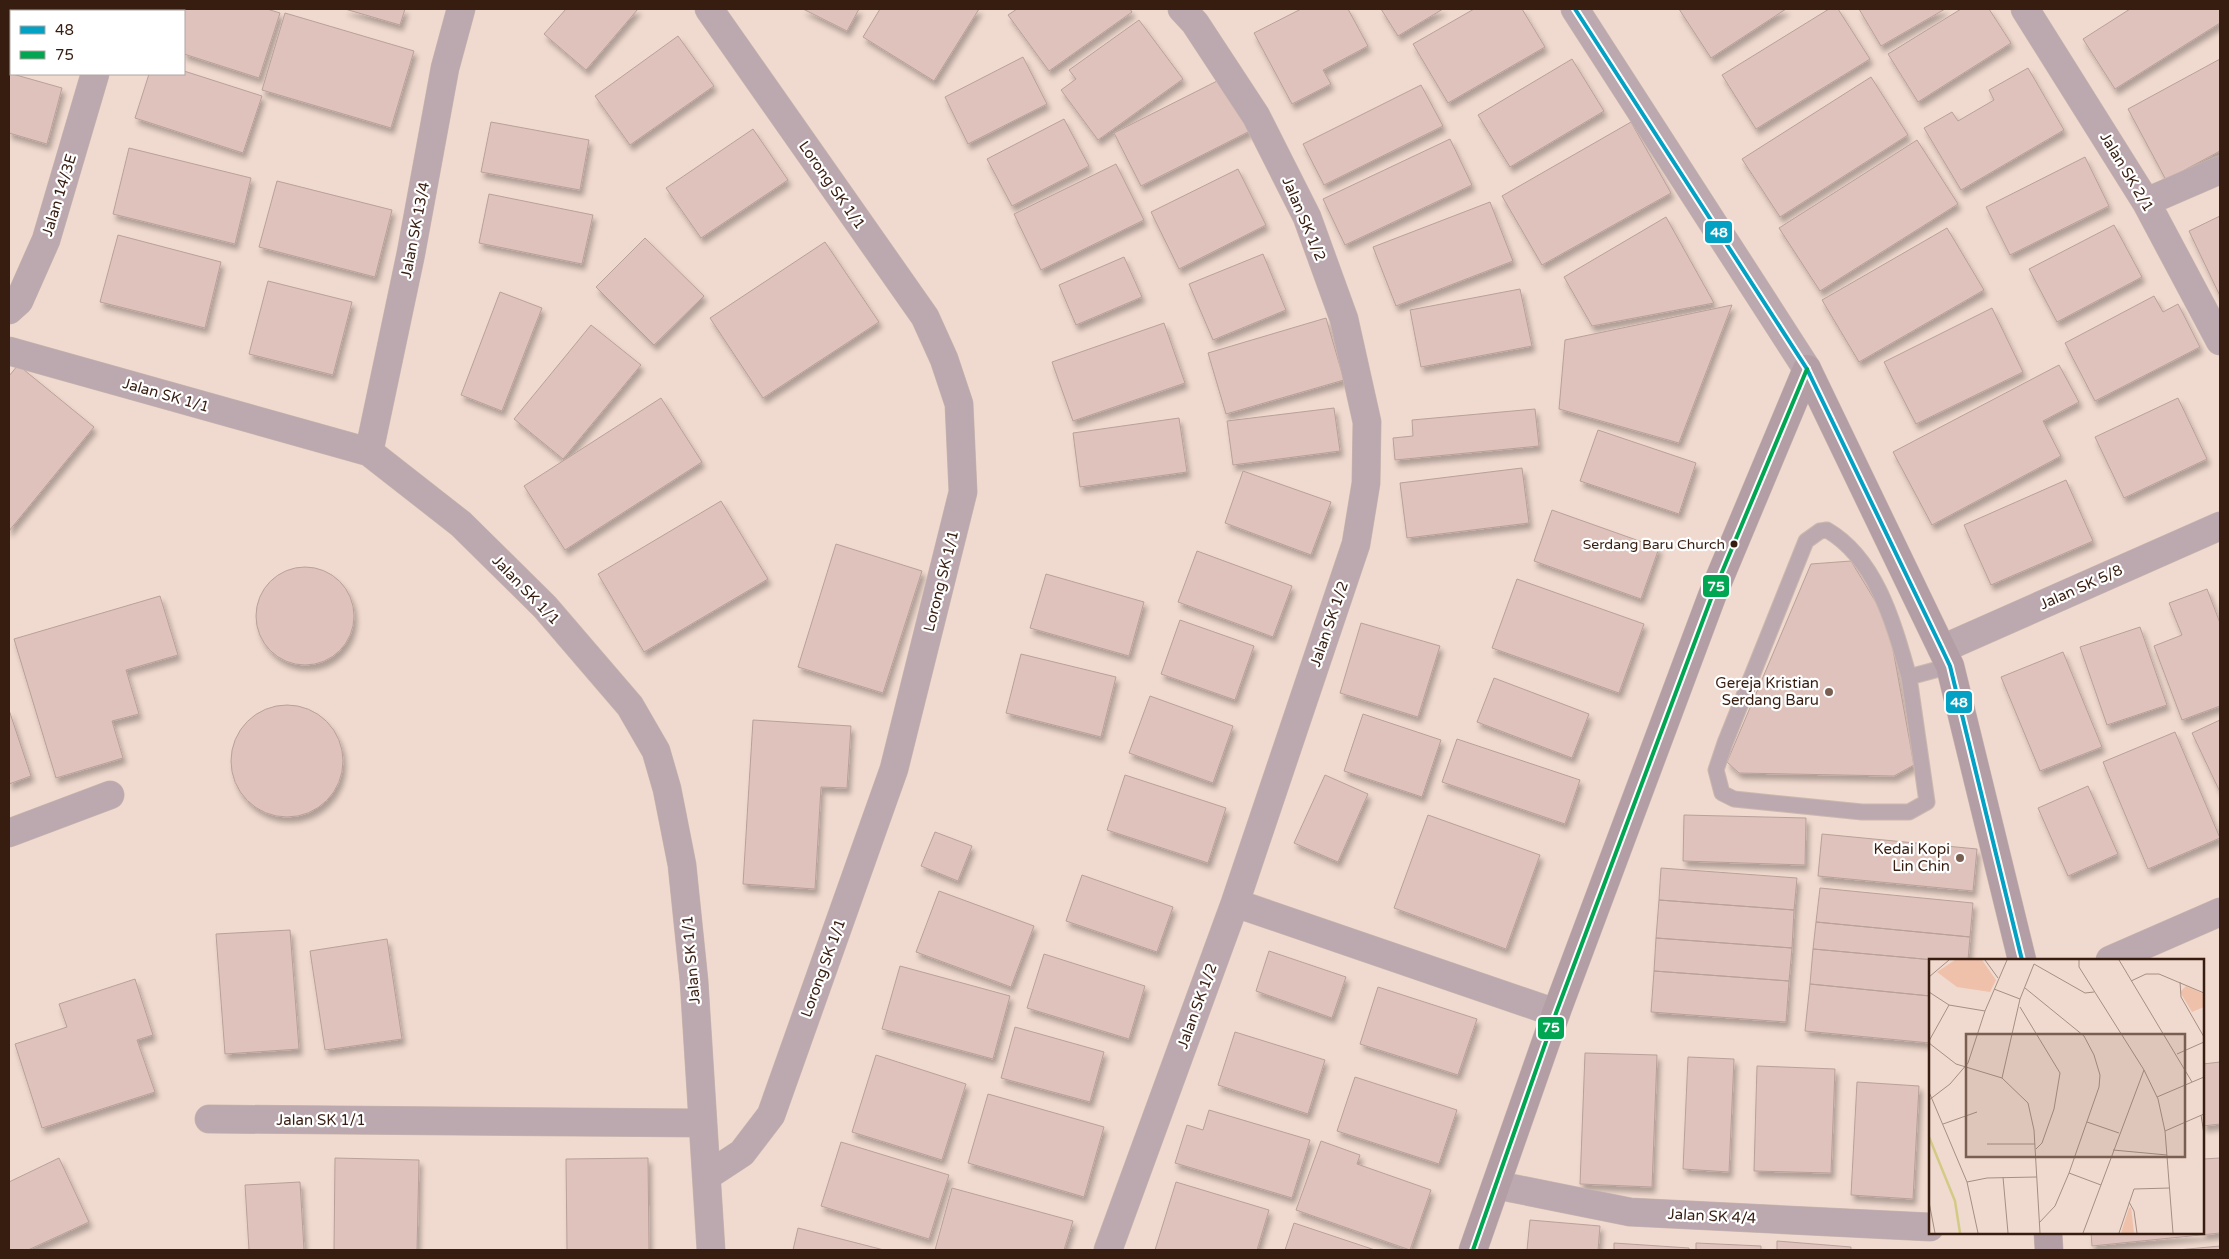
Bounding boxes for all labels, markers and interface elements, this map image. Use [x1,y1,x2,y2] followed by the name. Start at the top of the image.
[10,10,185,75] legend
[55,21,74,39] text: 48
[55,46,74,64] text: 75
[2096,129,2158,215] street label: Jalan SK 2/1
[795,137,869,233] street label: Lorong SK 1/1
[38,152,80,238] street label: Jalan 14/3E
[1278,174,1330,264] street label: Jalan SK 1/2
[397,180,433,280] street label: Jalan SK 13/4
[1704,220,1733,244] line badge: 48
[1710,224,1728,241] text: 48
[121,374,211,416] street label: Jalan SK 1/1
[920,529,962,633] street label: Lorong SK 1/1
[1583,536,1725,553] place label: Serdang Baru Church
[1729,539,1739,549] marker: Serdang Baru Church
[489,552,563,628] street label: Jalan SK 1/1
[2037,561,2125,613] street label: Jalan SK 5/8
[1702,574,1730,598] line badge: 75
[1707,578,1725,595] text: 75
[1306,579,1352,669] street label: Jalan SK 1/2
[1715,674,1819,709] place label: Gereja Kristian Serdang Baru
[1823,686,1835,698] marker: Gereja Kristian Serdang Baru
[1945,690,1973,714] line badge: 48
[1950,694,1968,711] text: 48
[1874,840,1950,875] place label: Kedai Kopi Lin Chin
[1954,852,1966,864] marker: Kedai Kopi Lin Chin
[678,915,704,1005] street label: Jalan SK 1/1
[797,916,849,1020] street label: Lorong SK 1/1
[1929,959,2204,1234] inset map
[1173,961,1221,1051] street label: Jalan SK 1/2
[1537,1016,1565,1040] line badge: 75
[1542,1019,1560,1036] text: 75
[276,1111,366,1129] street label: Jalan SK 1/1
[1667,1205,1757,1227] street label: Jalan SK 4/4

